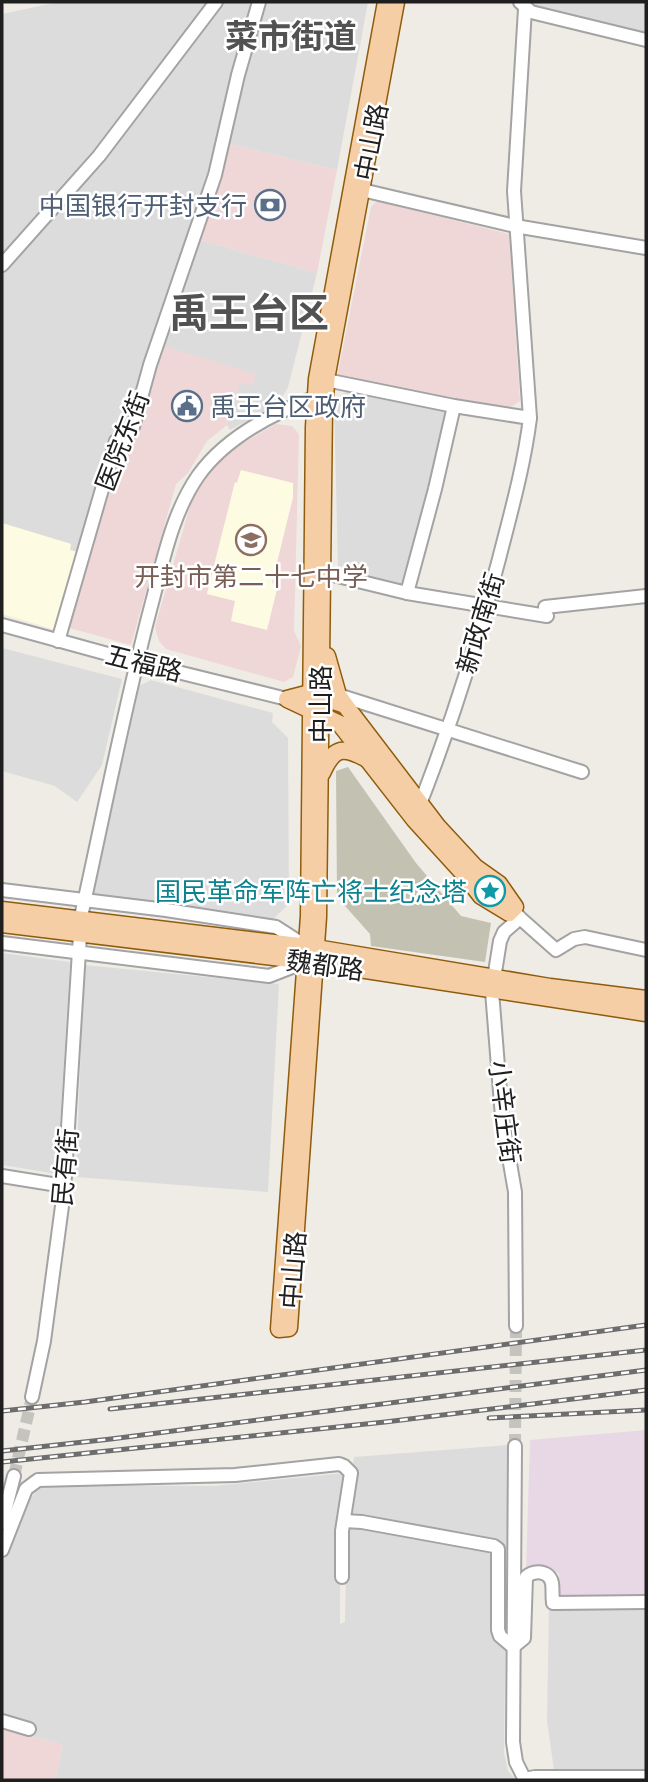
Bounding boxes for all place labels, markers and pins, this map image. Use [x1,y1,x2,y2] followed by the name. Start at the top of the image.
[253,188,287,222] bank icon: 中国银行开封支行
[39,189,247,222] place label: 中国银行开封支行
[170,389,204,423] public building icon: 禹王台区政府
[210,390,366,423] place label: 禹王台区政府
[234,523,268,557] school or university icon: 开封市第二十七中学
[134,560,368,593] place label: 开封市第二十七中学
[473,874,507,908] place icon: 国民革命军阵亡将士纪念塔
[155,875,467,908] place label: 国民革命军阵亡将士纪念塔

